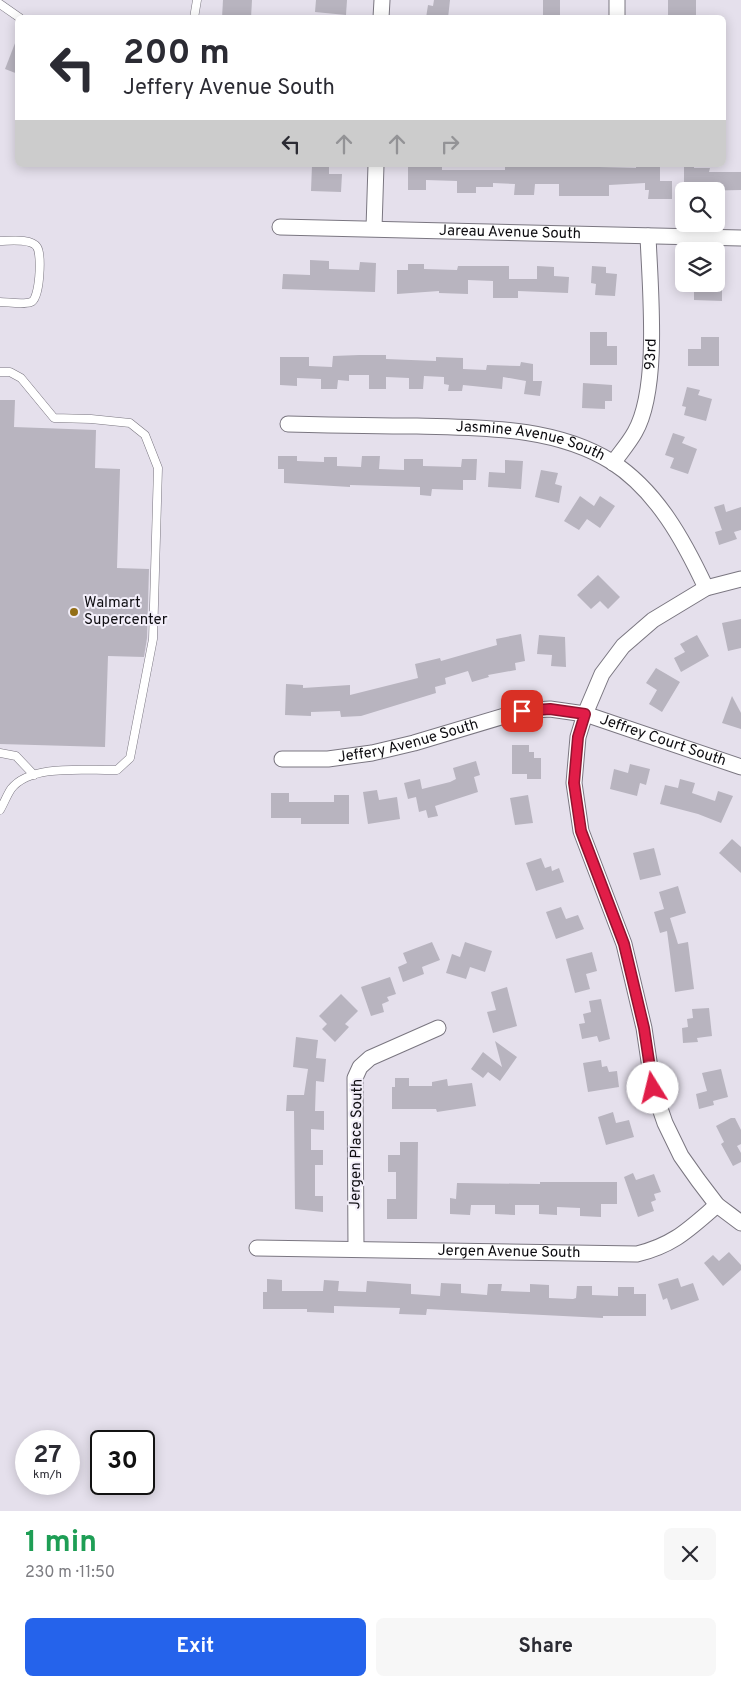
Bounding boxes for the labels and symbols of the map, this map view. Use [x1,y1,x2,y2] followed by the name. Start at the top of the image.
[439,221,581,244] street label: Jareau Avenue South
[641,338,661,371] street label: 93rd
[455,418,608,466] street label: Jasmine Avenue South
[84,594,168,630] place label: Walmart Supercenter
[68,606,80,618] marker: Walmart Supercenter
[501,690,543,732] pin
[597,710,729,771] street label: Jeffrey Court South
[336,715,481,767] street label: Jeffery Avenue South
[626,1061,678,1113] position arrow
[346,1079,368,1209] street label: Jergen Place South
[437,1241,581,1263] street label: Jergen Avenue South
[90,1430,155,1495] speed limit sign: 30

